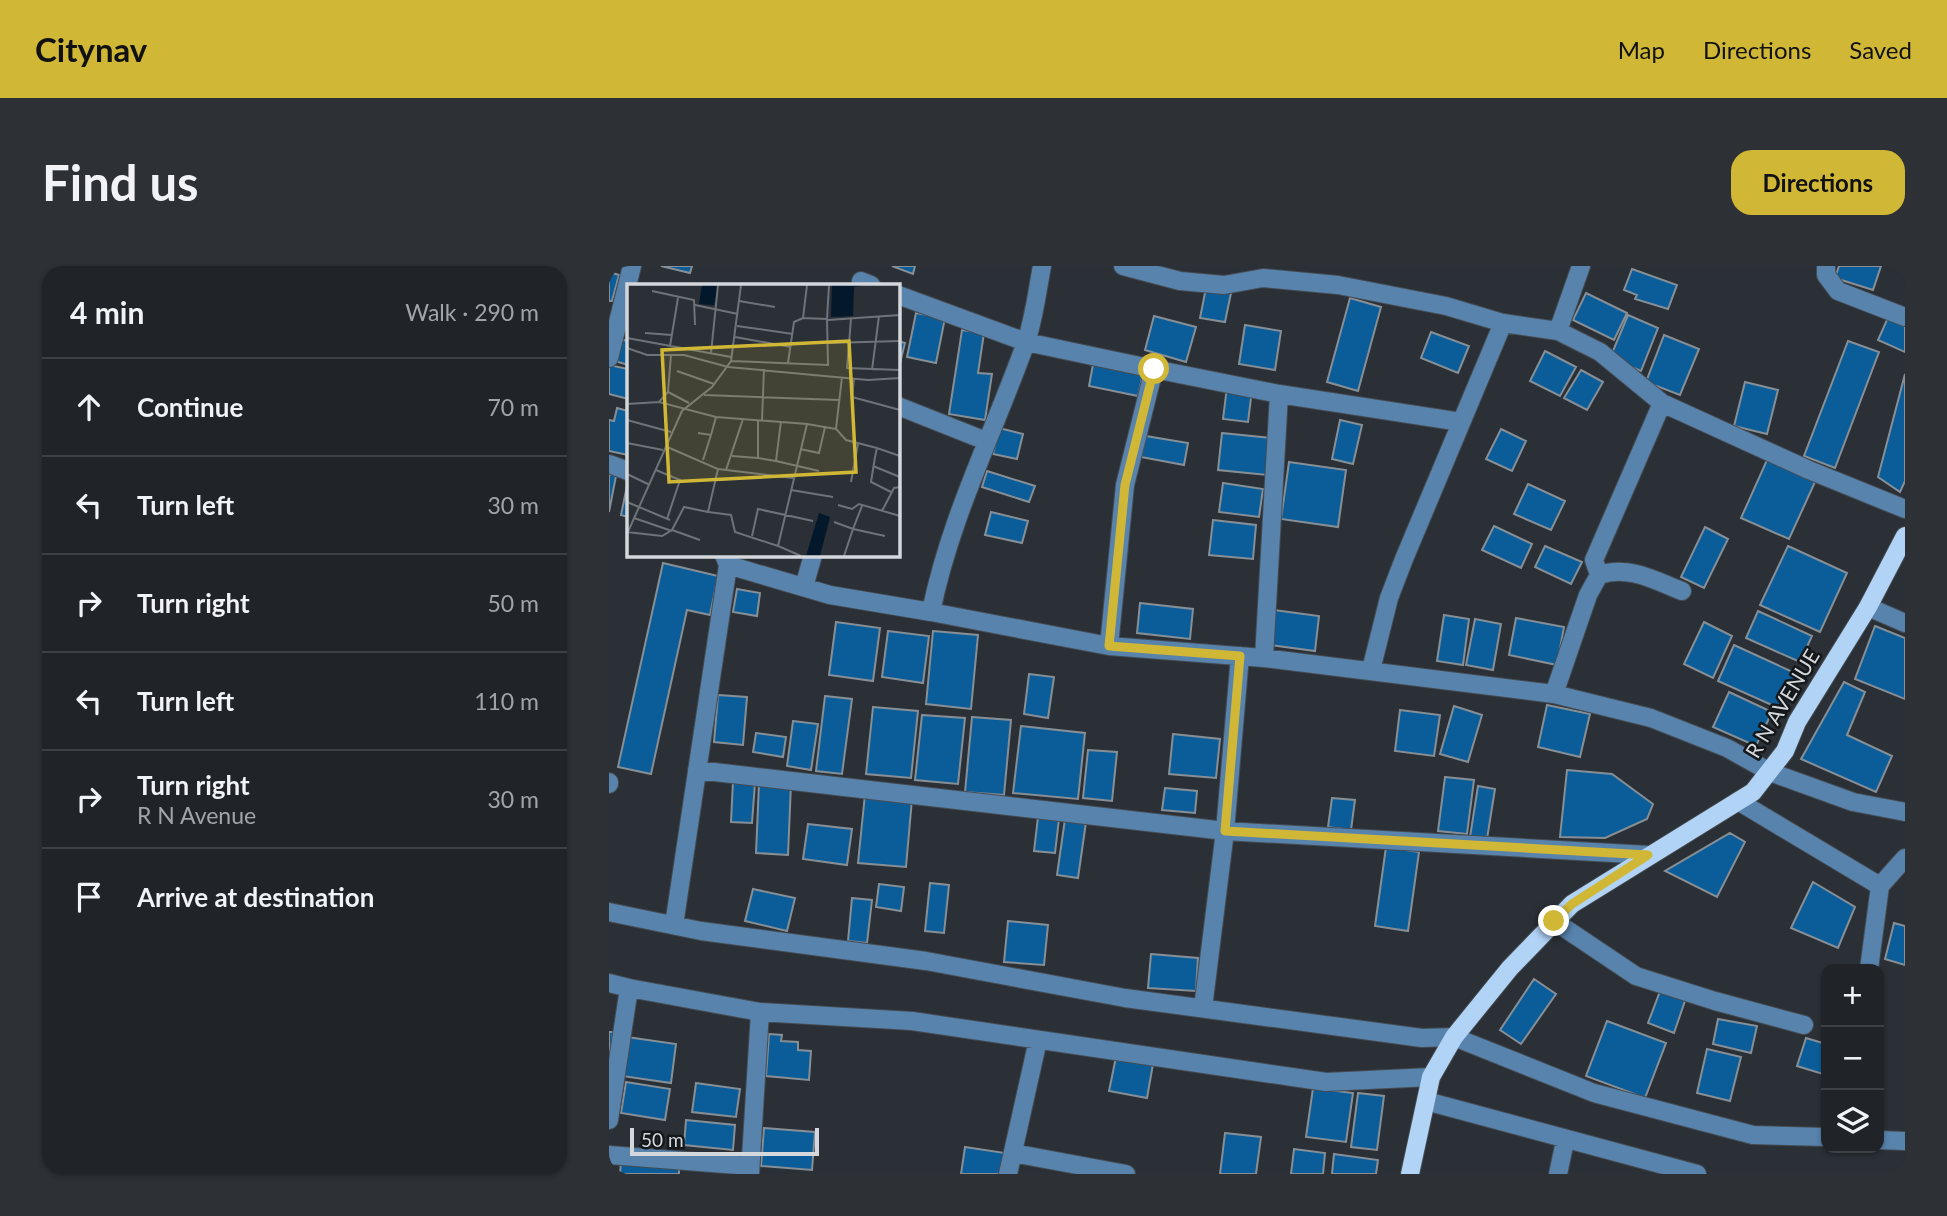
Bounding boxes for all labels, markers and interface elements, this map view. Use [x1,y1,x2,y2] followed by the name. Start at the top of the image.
[35,29,147,69] text: Citynav
[1618,35,1665,64] text: Map
[1703,35,1811,64] text: Directions
[1849,35,1912,64] text: Saved
[1731,150,1905,215] button: Directions
[42,153,199,211] text: Find us
[627,284,899,556] inset map
[70,294,144,330] text: 4 min
[405,298,539,326] text: Walk · 290 m
[1138,353,1169,384] route start
[70,388,108,426] icon: ahead
[137,391,243,423] text: Continue
[488,393,539,421] text: 70 m
[70,486,108,524] icon: left
[137,489,234,521] text: Turn left
[488,491,539,519] text: 30 m
[70,584,108,622] icon: right
[137,587,250,619] text: Turn right
[488,589,539,617] text: 50 m
[1740,644,1824,762] street label: R N AVENUE
[70,682,108,720] icon: left
[137,685,234,717] text: Turn left
[474,687,539,715] text: 110 m
[137,769,250,801] text: Turn right
[70,780,108,818] icon: right
[488,785,539,813] text: 30 m
[137,801,256,829] text: R N Avenue
[70,878,108,916] icon: arrive
[137,881,374,913] text: Arrive at destination
[1538,905,1569,936] route end
[1821,964,1884,1153] map controls
[1821,964,1884,1027] button: +
[1821,1027,1884,1090] button: −
[1821,1090,1884,1153] button: layers
[630,1125,819,1157] scale bar
[641,1128,684,1151] text: 50 m

